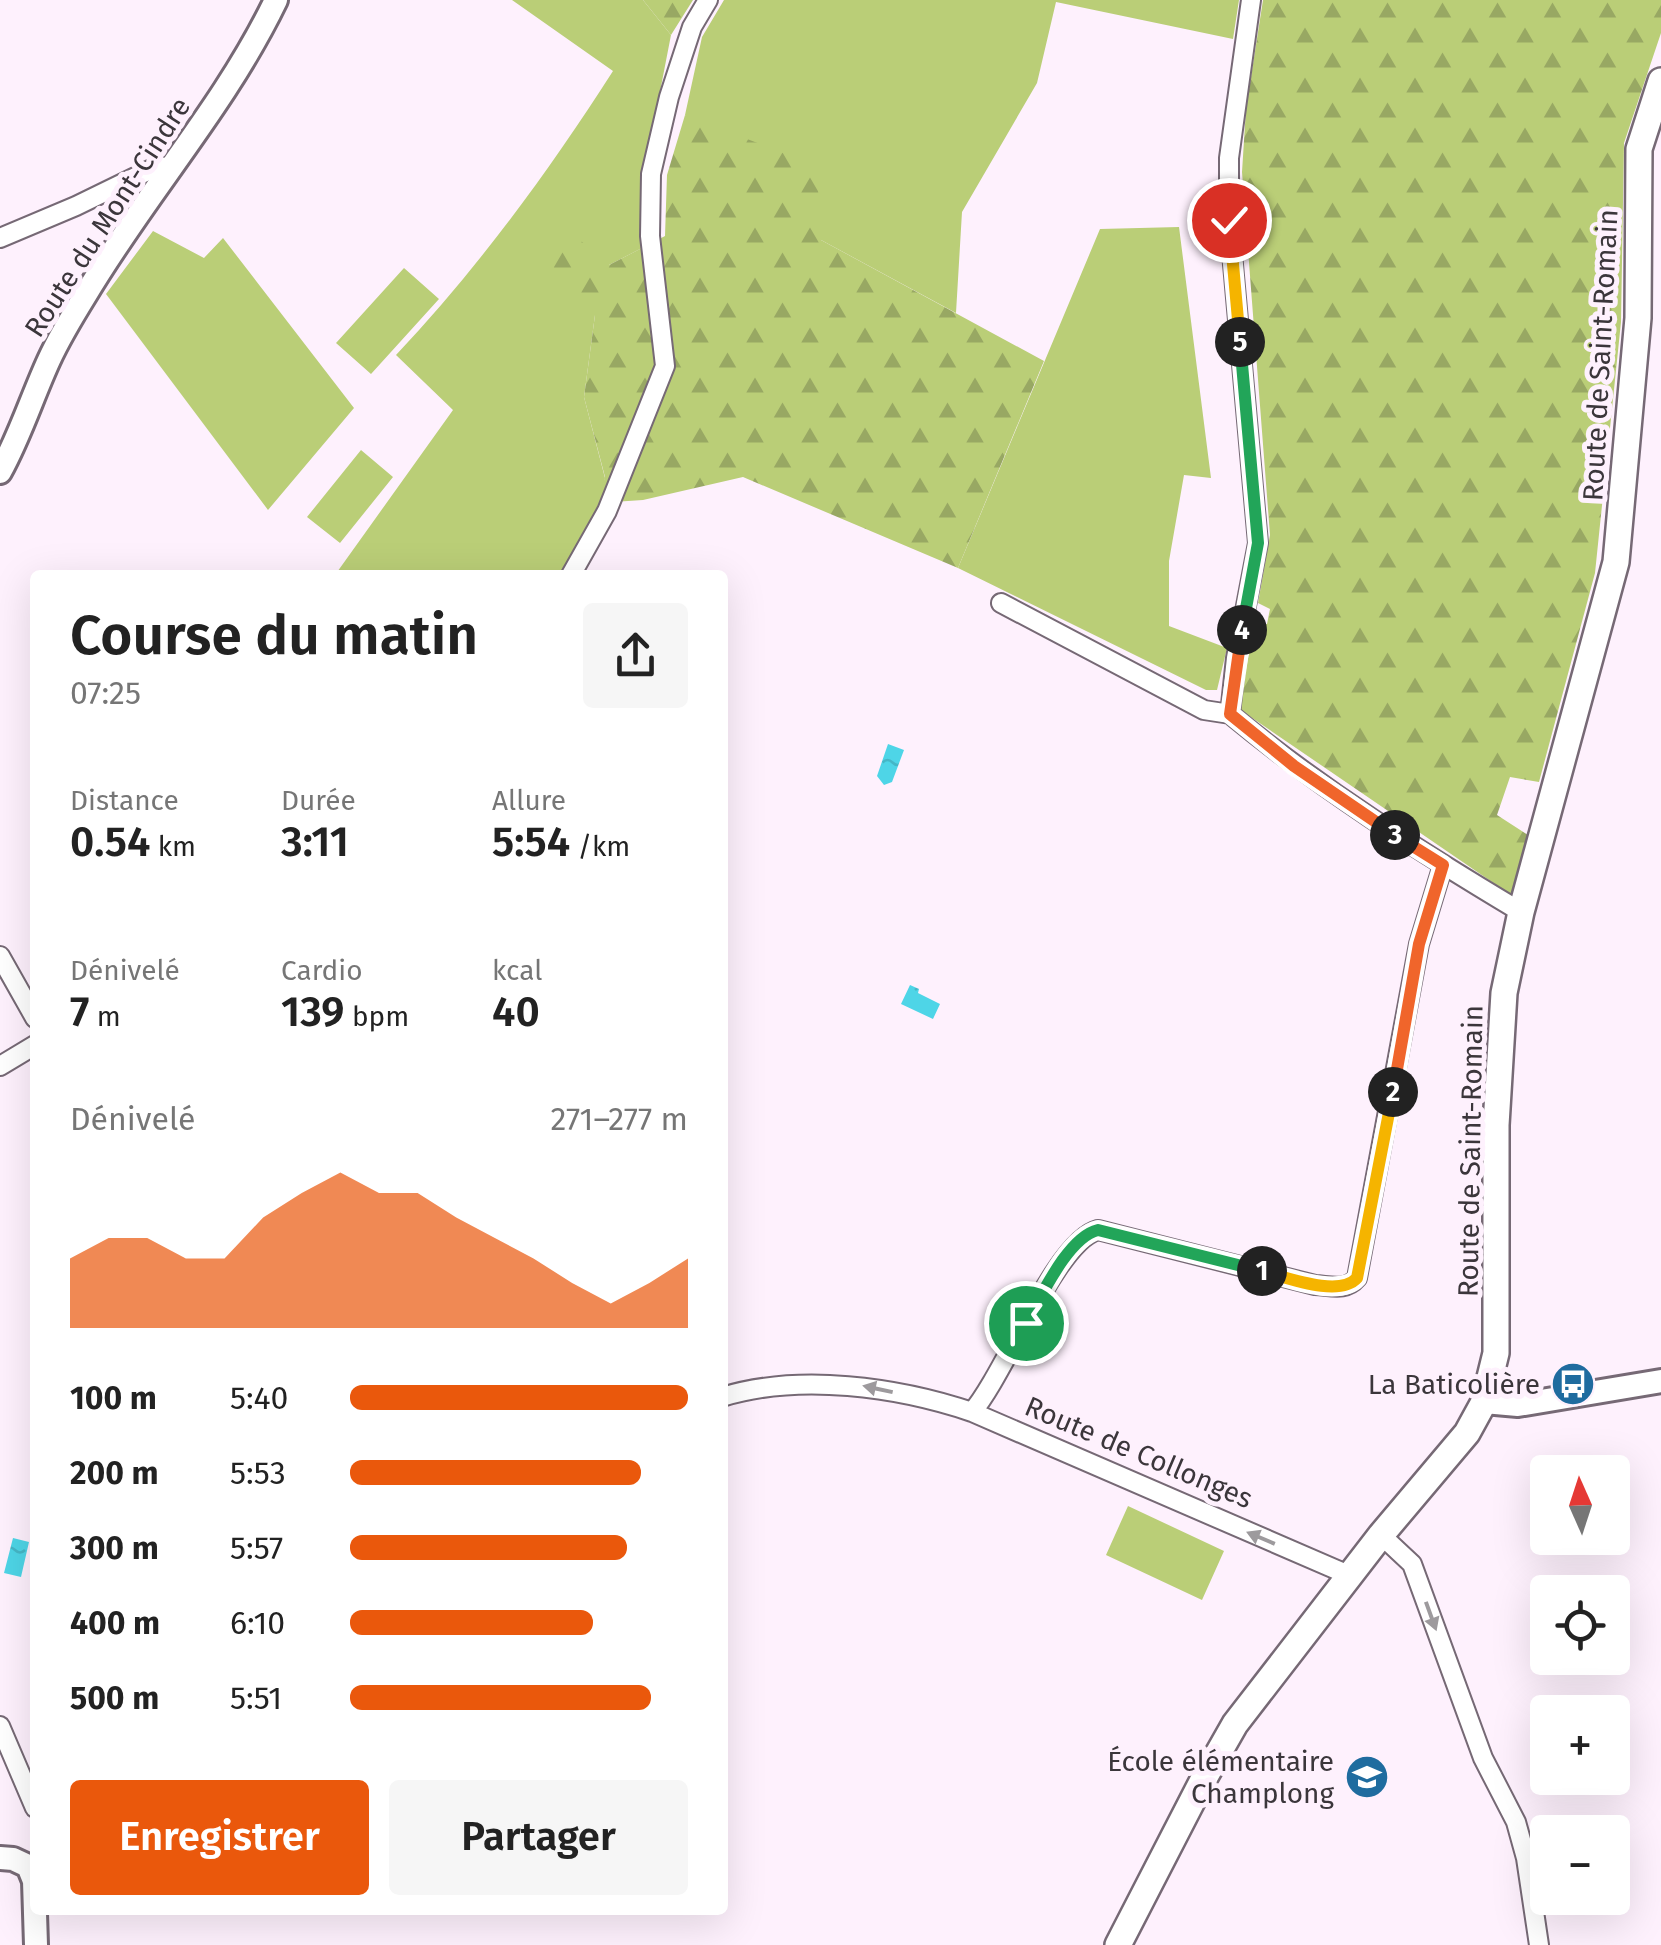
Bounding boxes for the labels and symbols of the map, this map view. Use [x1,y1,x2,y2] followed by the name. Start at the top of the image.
[18,91,197,343] street label: Route du Mont-Cindre
[1187,178,1272,263] pin
[1576,208,1625,502] street label: Route de Saint-Romain
[1215,317,1265,367] pin: 5
[1217,605,1267,655] pin: 4
[1370,810,1420,860] pin: 3
[1451,1005,1490,1297] street label: Route de Saint-Romain
[1368,1067,1418,1117] pin: 2
[1237,1246,1287,1296] pin: 1
[984,1281,1069,1366] pin
[1550,1361,1596,1407] bus stop icon: La Baticolière
[1368,1368,1540,1401] place label: La Baticolière
[862,1380,893,1396] one-way arrow
[1020,1390,1258,1515] street label: Route de Collonges
[1530,1455,1630,1555] north arrow
[1246,1530,1276,1546] one-way arrow
[1424,1601,1439,1631] one-way arrow
[1107,1745,1334,1810] place label: École élémentaire Champlong
[1344,1754,1390,1800] school or university icon: École élémentaire Champlong

